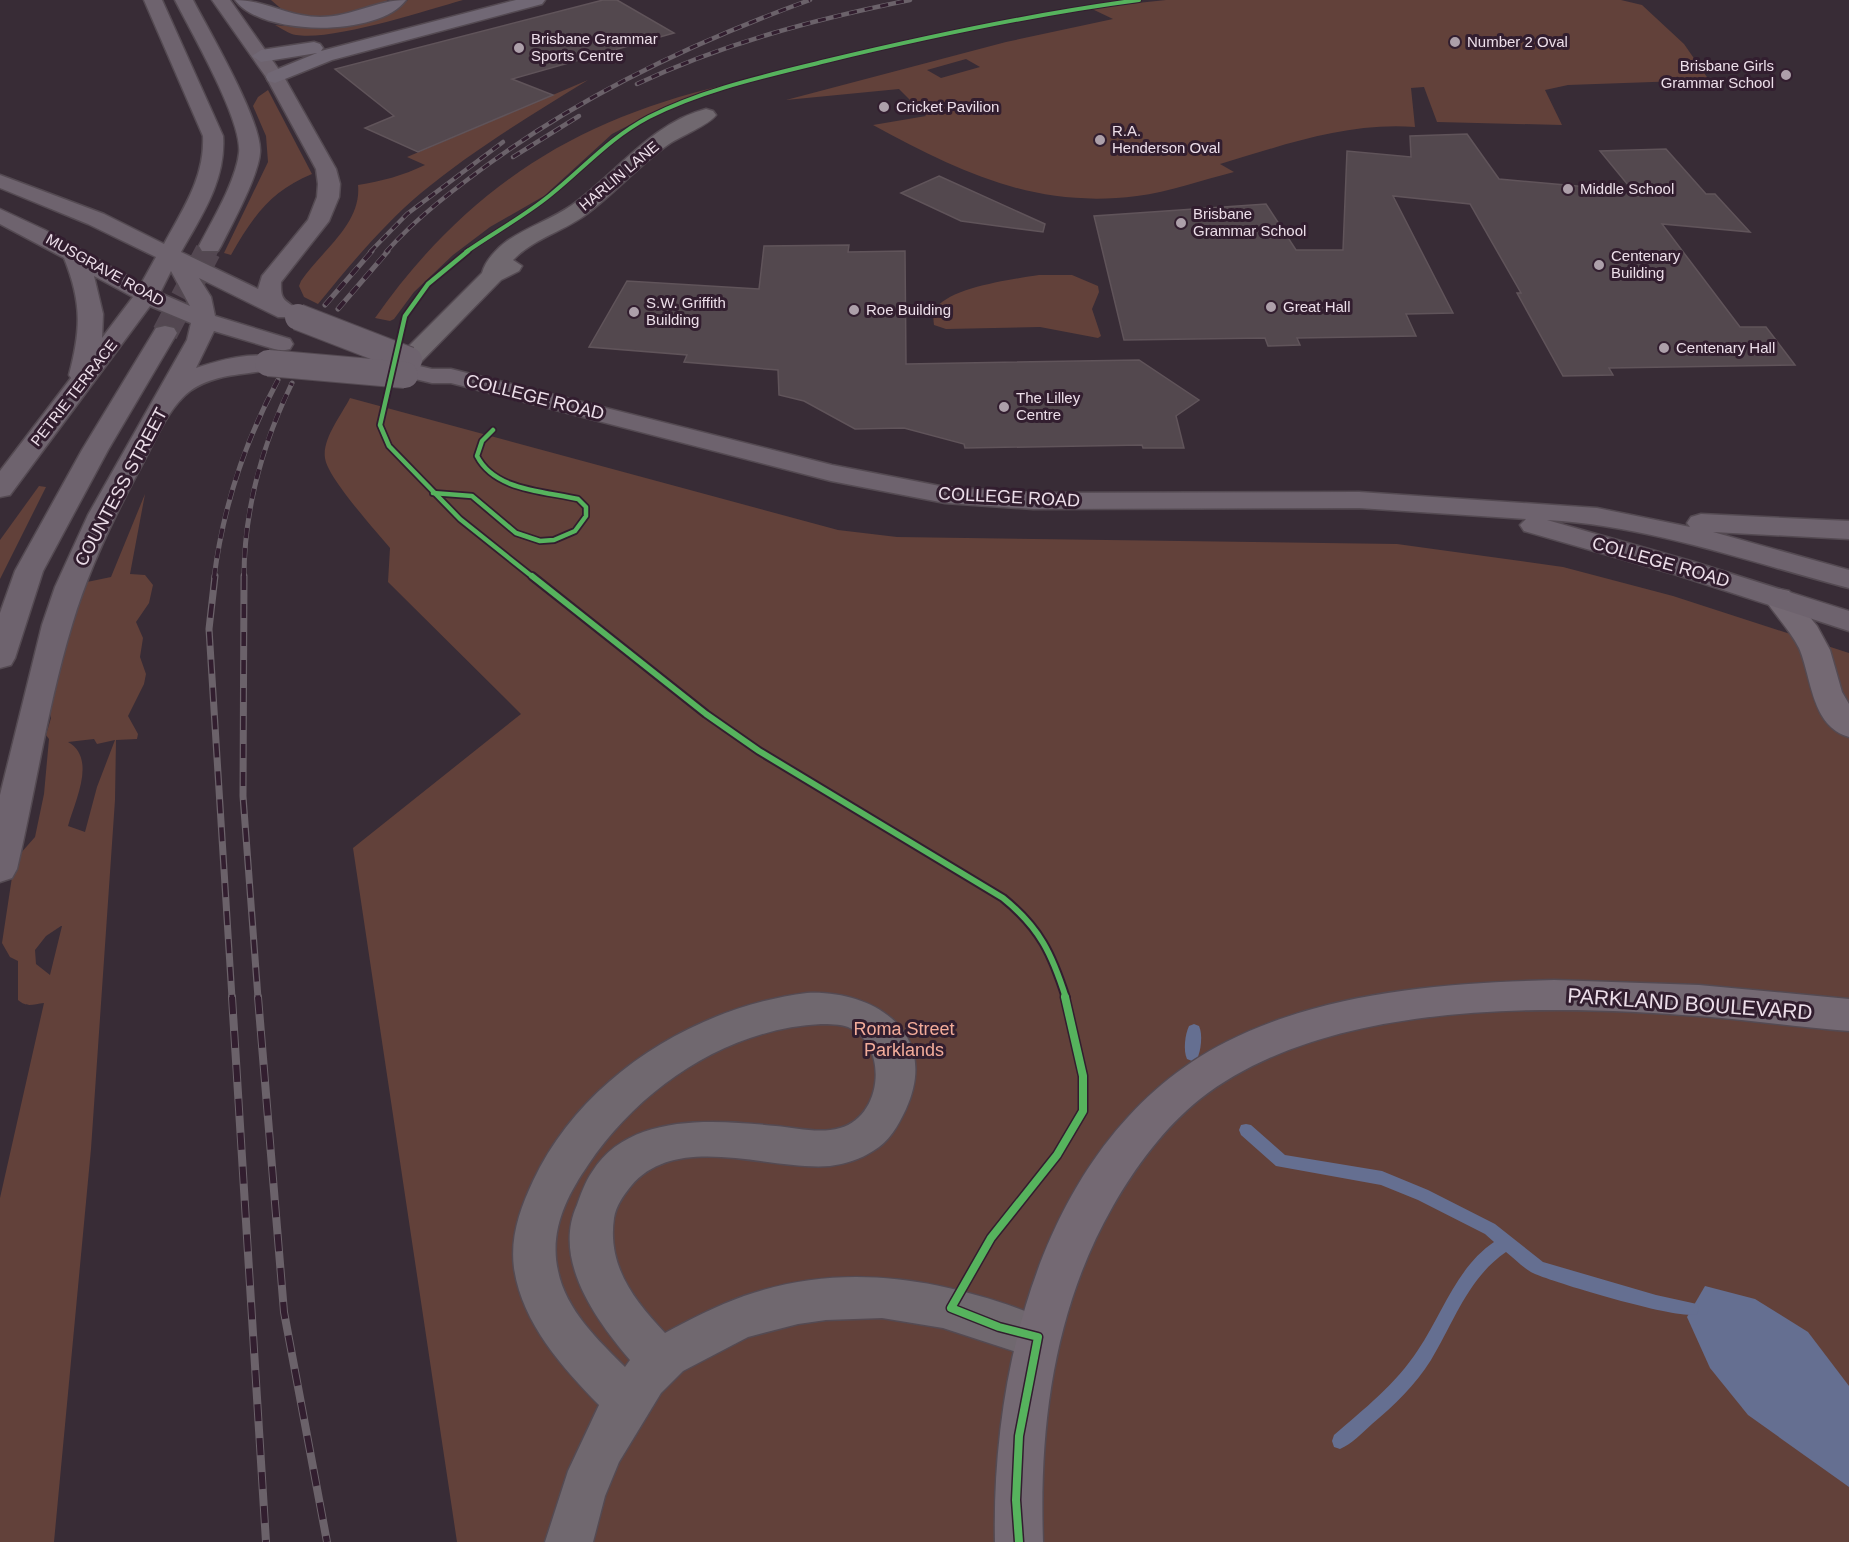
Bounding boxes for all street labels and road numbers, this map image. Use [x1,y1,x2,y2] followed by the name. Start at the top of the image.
[576,137,662,214] street label: HARLIN LANE
[43,230,167,309] street label: MUSGRAVE ROAD
[27,336,120,449] street label: PETRIE TERRACE
[464,370,606,424] street label: COLLEGE ROAD
[71,405,171,569] street label: COUNTESS STREET
[938,483,1080,511] street label: COLLEGE ROAD
[1590,533,1732,591] street label: COLLEGE ROAD
[1567,983,1813,1024] street label: PARKLAND BOULEVARD

